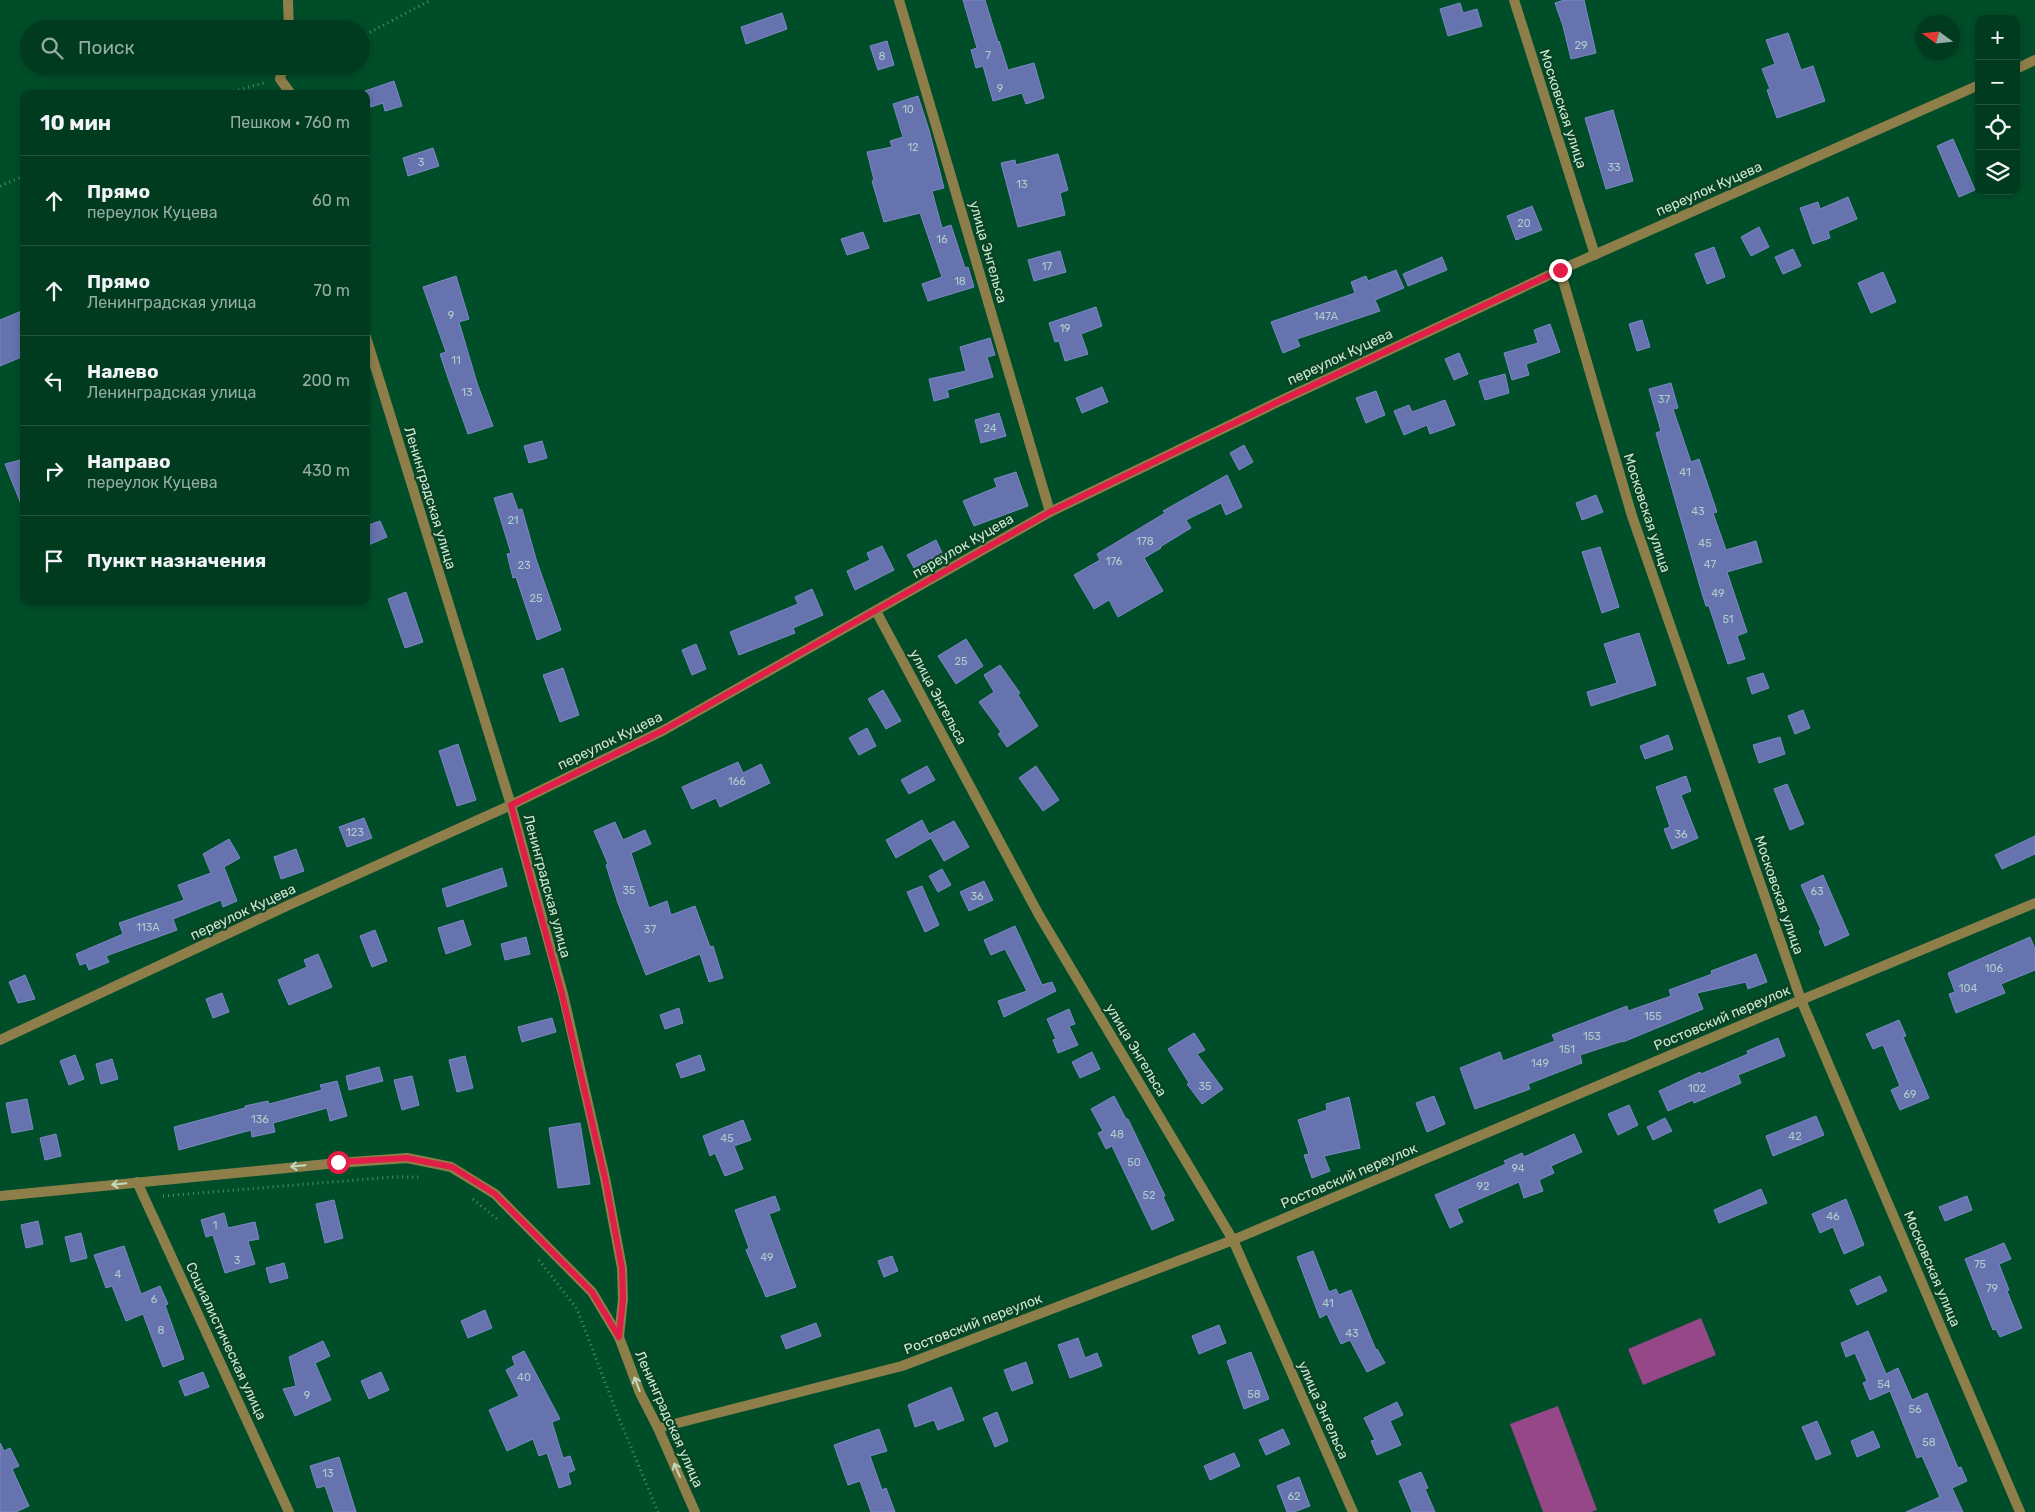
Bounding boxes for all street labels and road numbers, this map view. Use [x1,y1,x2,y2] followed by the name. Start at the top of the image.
[1536,47,1590,171] street label: Московская улица
[1653,158,1765,220] street label: переулок Куцева
[965,199,1011,305] street label: улица Энгельса
[1285,325,1395,389] street label: переулок Куцева
[400,425,460,571] street label: Ленинградская улица
[1620,451,1674,575] street label: Московская улица
[909,510,1017,582] street label: переулок Куцева
[906,646,970,748] street label: улица Энгельса
[555,708,665,774] street label: переулок Куцева
[520,812,574,960] street label: Ленинградская улица
[1751,833,1807,957] street label: Московская улица
[188,880,298,944] street label: переулок Куцева
[1651,981,1793,1054] street label: Ростовский переулок
[1102,1000,1170,1100] street label: улица Энгельса
[1278,1139,1420,1212] street label: Ростовский переулок
[1900,1208,1964,1330] street label: Московская улица
[182,1259,270,1423] street label: Социалистическая улица
[902,1290,1045,1358] street label: Ростовский переулок
[631,1348,707,1490] street label: Ленинградская улица
[1294,1358,1352,1462] street label: улица Энгельса

